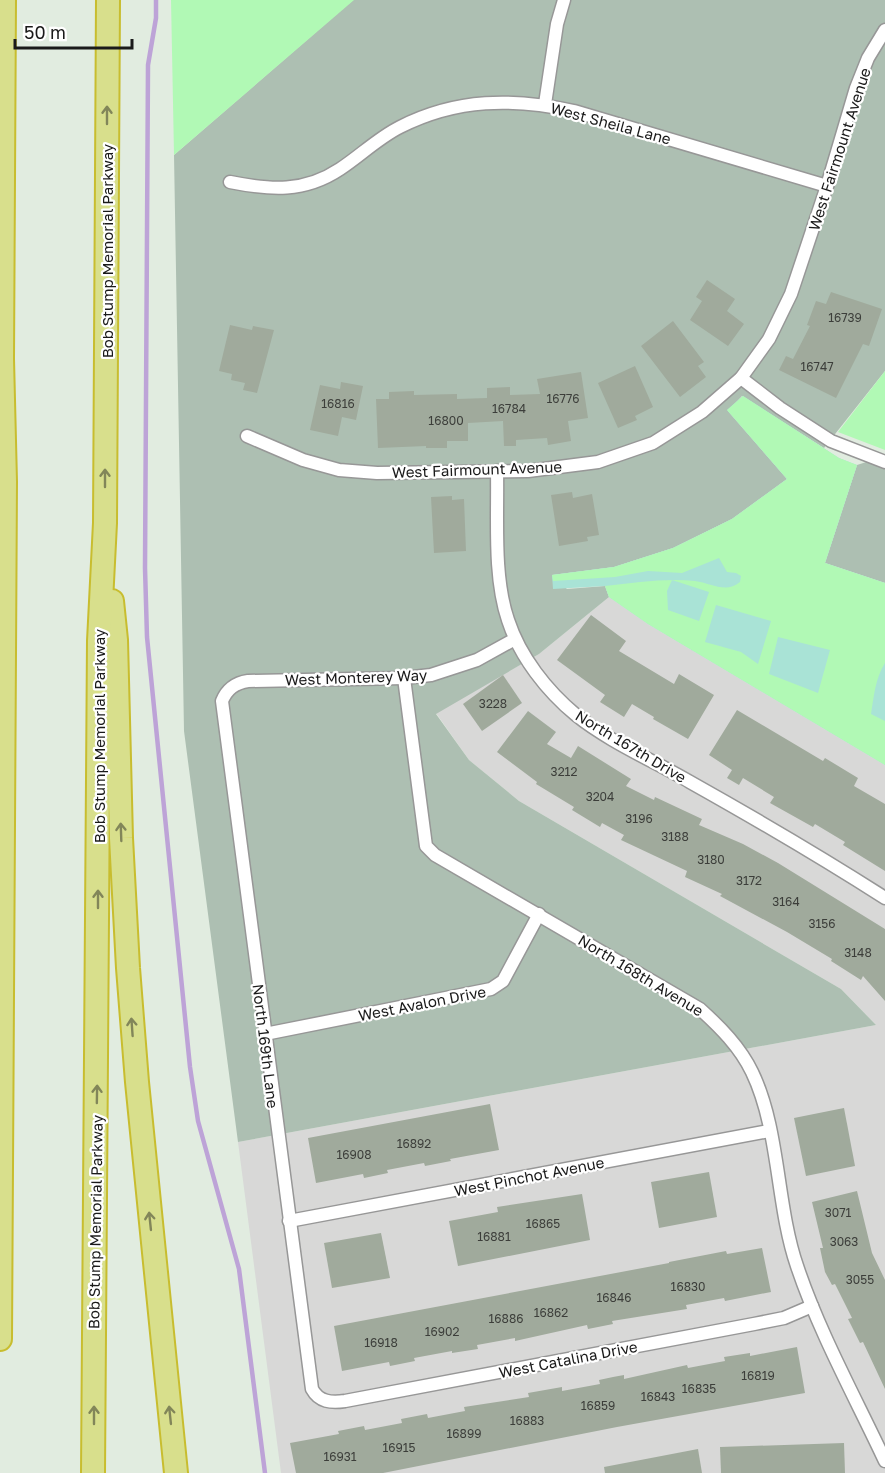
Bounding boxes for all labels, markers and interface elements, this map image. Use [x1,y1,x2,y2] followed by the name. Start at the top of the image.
[15,12,132,50] scale bar
[24,21,66,43] text: 50 m
[804,65,874,233] street label: West Fairmount Avenue
[549,98,673,148] street label: West Sheila Lane
[102,106,113,126] one-way arrow
[98,143,116,358] street label: Bob Stump Memorial Parkway
[828,310,862,325] house number: 16739
[800,359,834,374] house number: 16747
[546,391,580,406] house number: 16776
[321,396,355,411] house number: 16816
[492,401,526,416] house number: 16784
[428,413,464,428] house number: 16800
[392,457,563,481] street label: West Fairmount Avenue
[99,468,111,488] one-way arrow
[90,628,108,843] street label: Bob Stump Memorial Parkway
[284,665,428,688] street label: West Monterey Way
[479,696,507,711] house number: 3228
[572,706,690,786] street label: North 167th Drive
[551,764,577,779] house number: 3212
[586,789,614,804] house number: 3204
[625,811,653,826] house number: 3196
[115,822,126,842] one-way arrow
[661,829,689,844] house number: 3188
[697,852,725,867] house number: 3180
[736,873,762,888] house number: 3172
[92,889,104,909] one-way arrow
[772,894,800,909] house number: 3164
[808,916,836,931] house number: 3156
[575,930,707,1020] street label: North 168th Avenue
[844,945,872,960] house number: 3148
[357,982,488,1024] street label: West Avalon Drive
[249,983,283,1109] street label: North 169th Lane
[127,1017,138,1037] one-way arrow
[91,1084,103,1104] one-way arrow
[84,1114,106,1329] street label: Bob Stump Memorial Parkway
[397,1136,431,1151] house number: 16892
[336,1147,372,1162] house number: 16908
[452,1153,606,1199] street label: West Pinchot Avenue
[825,1205,851,1220] house number: 3071
[144,1211,155,1231] one-way arrow
[526,1216,560,1231] house number: 16865
[477,1229,511,1244] house number: 16881
[830,1234,858,1249] house number: 3063
[846,1272,874,1287] house number: 3055
[671,1279,705,1294] house number: 16830
[597,1290,631,1305] house number: 16846
[534,1305,568,1320] house number: 16862
[489,1311,523,1326] house number: 16886
[425,1324,459,1339] house number: 16902
[364,1335,398,1350] house number: 16918
[497,1337,639,1381] street label: West Catalina Drive
[741,1368,775,1383] house number: 16819
[682,1381,716,1396] house number: 16835
[641,1389,675,1404] house number: 16843
[581,1398,615,1413] house number: 16859
[88,1405,100,1425] one-way arrow
[164,1405,175,1425] one-way arrow
[510,1413,544,1428] house number: 16883
[447,1426,481,1441] house number: 16899
[382,1440,416,1455] house number: 16915
[323,1449,357,1464] house number: 16931

